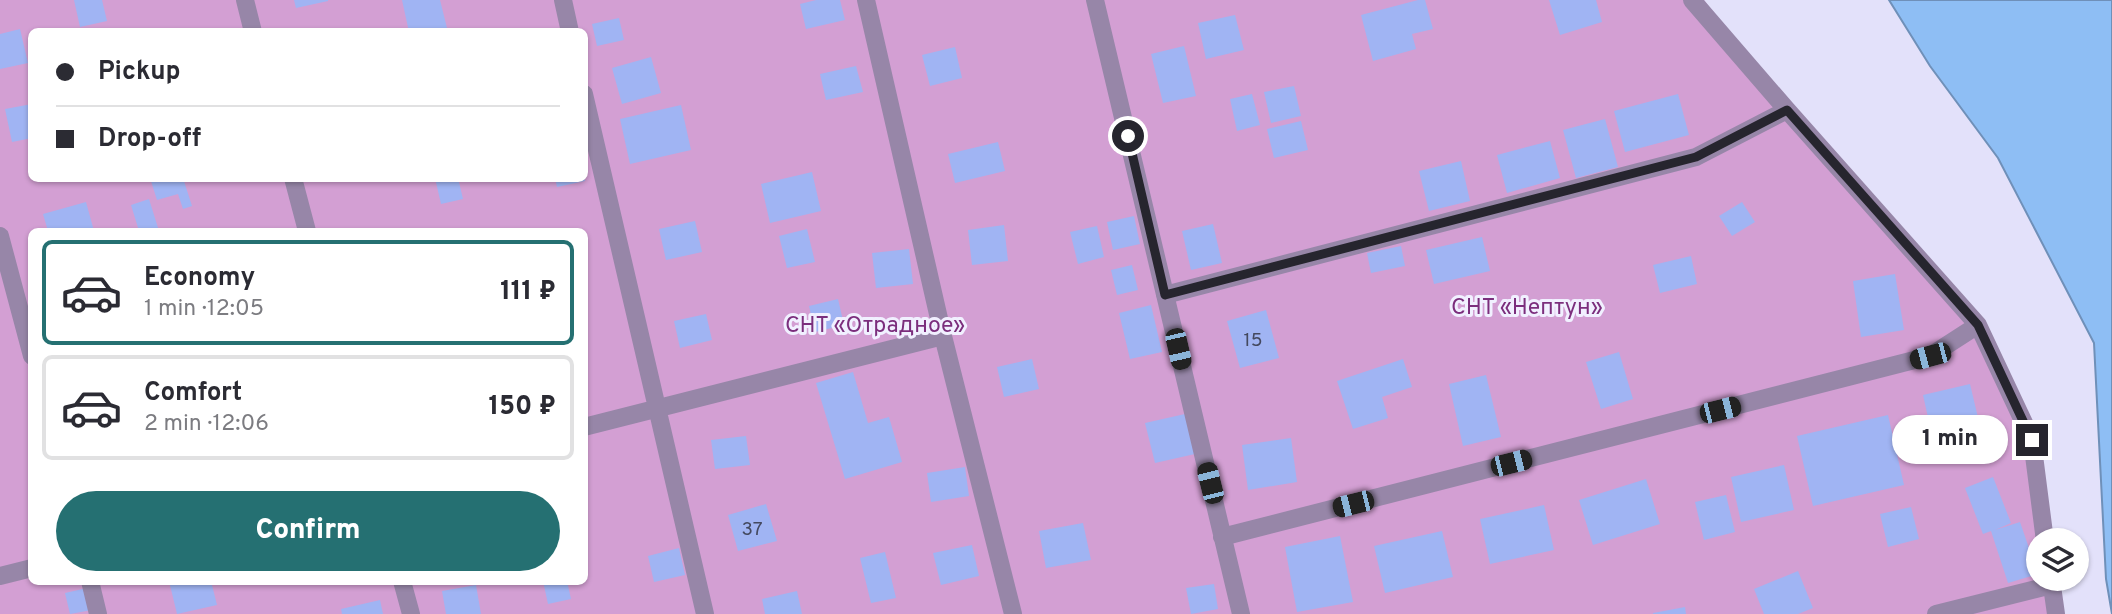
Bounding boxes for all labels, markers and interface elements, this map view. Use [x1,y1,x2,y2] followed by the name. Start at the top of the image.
[98,56,181,89] text: Pickup
[1112,120,1144,152] route start
[98,123,201,156] text: Drop-off
[60,261,123,324] icon: car
[144,262,255,295] text: Economy
[500,276,556,309] text: 111 ₽
[1451,294,1603,323] park label: СНТ «Нептун»
[144,295,264,324] text: 1 min · 12:05
[785,312,965,341] park label: СНТ «Отрадное»
[1164,326,1193,372] car
[1244,329,1262,353] house number: 15
[1907,340,1954,372] car
[60,376,123,439] icon: car
[144,377,242,410] text: Comfort
[489,391,556,424] text: 150 ₽
[1698,395,1743,425] car
[144,410,269,439] text: 2 min · 12:06
[1892,416,2008,464] callout: 1 min
[2016,424,2048,456] route end
[1922,425,1978,454] text: 1 min
[1489,448,1534,478] car
[1195,460,1226,506] car
[1331,489,1376,519] car
[56,491,560,571] button: Confirm
[741,518,763,542] house number: 37
[2026,528,2089,591] map controls
[2026,528,2089,591] button: layers

